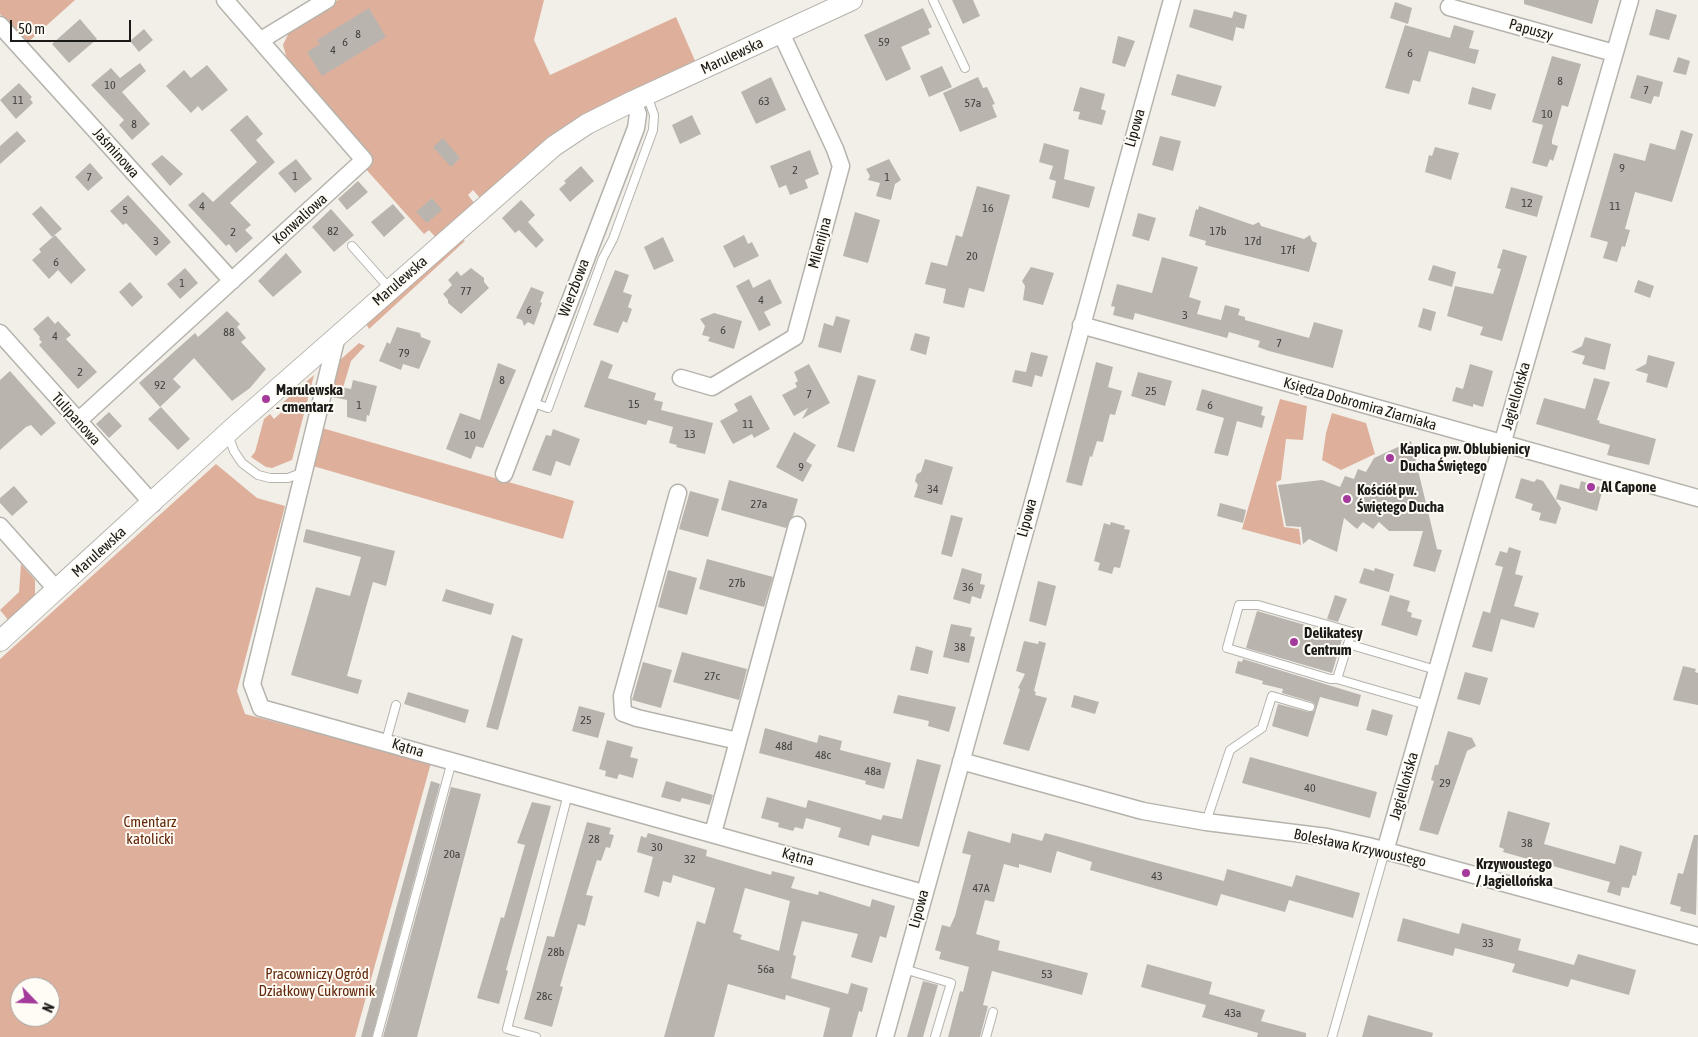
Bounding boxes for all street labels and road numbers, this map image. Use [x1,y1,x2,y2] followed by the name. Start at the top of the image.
[1507,15,1555,45] street label: Papuszy
[698,34,766,78] street label: Marulewska
[1121,107,1149,149] street label: Lipowa
[89,124,143,182] street label: Jaśminowa
[269,190,331,248] street label: Konwaliowa
[805,215,835,271] street label: Milenijna
[369,252,431,310] street label: Marulewska
[555,256,593,320] street label: Wierzbowa
[1498,360,1534,432] street label: Jagiellońska
[1281,373,1439,435] street label: Księdza Dobromira Ziarniaka
[48,389,104,449] street label: Tulipanowa
[1013,497,1041,539] street label: Lipowa
[68,523,130,581] street label: Marulewska
[390,735,426,761] street label: Kątna
[1386,750,1422,822] street label: Jagiellońska
[1292,825,1428,871] street label: Bolesława Krzywoustego
[780,844,816,870] street label: Kątna
[905,888,933,930] street label: Lipowa

